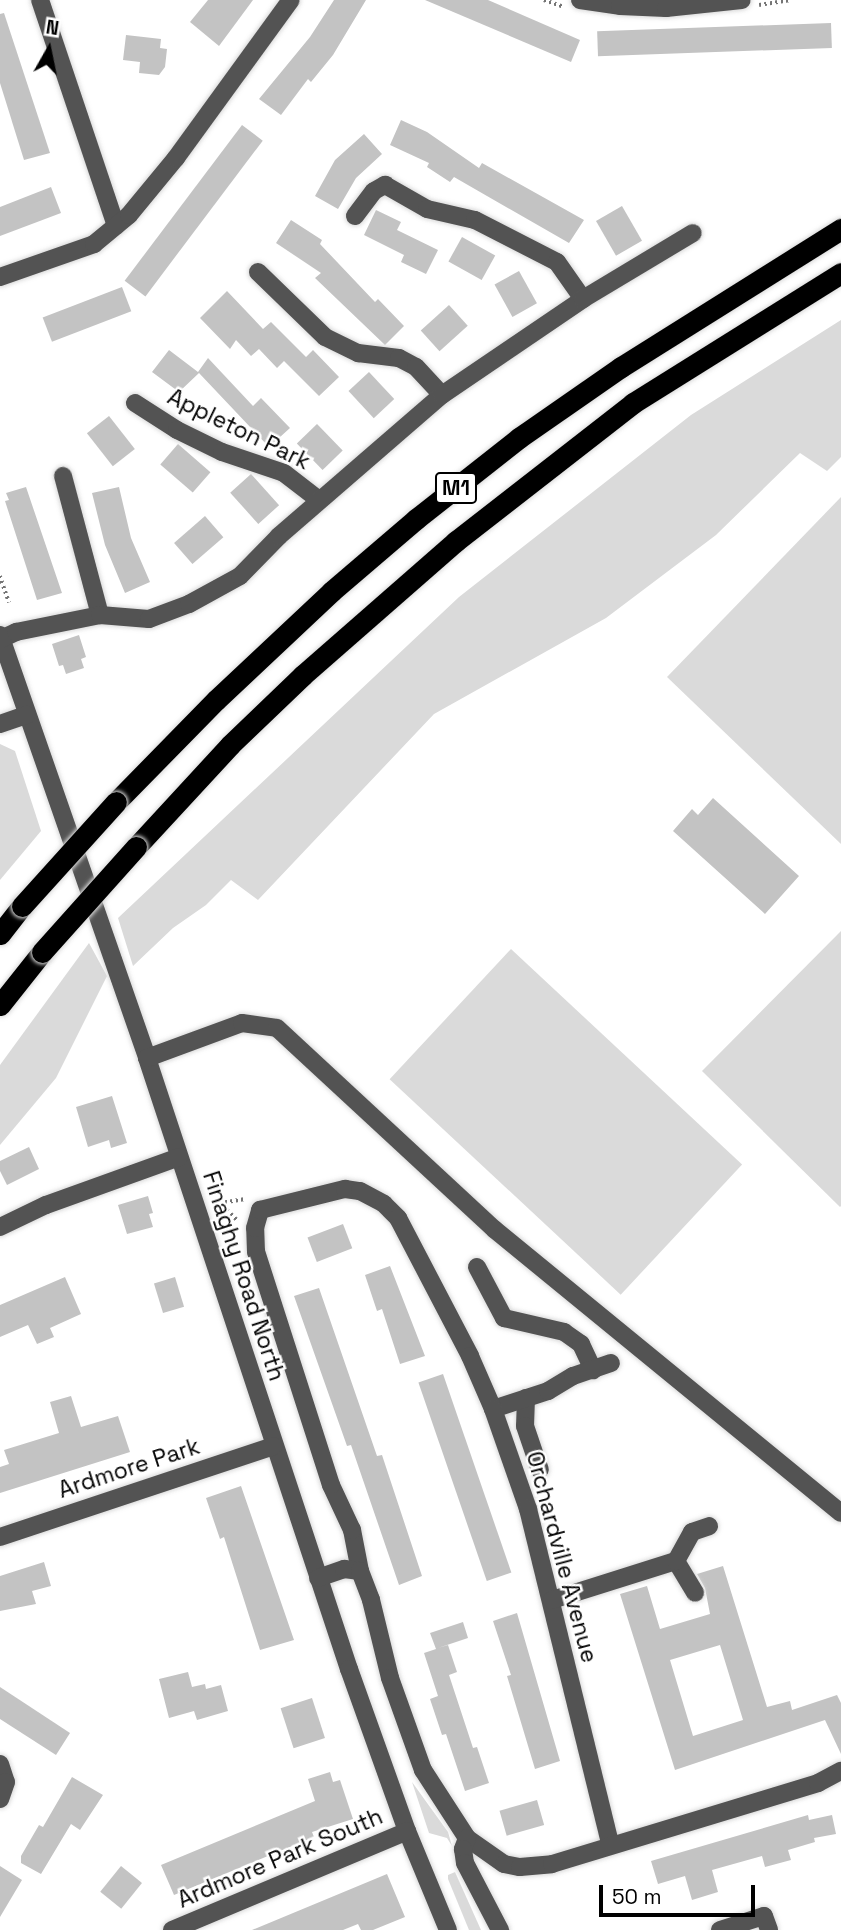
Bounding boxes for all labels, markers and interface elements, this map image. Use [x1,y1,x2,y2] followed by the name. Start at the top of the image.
[14,14,84,84] north arrow
[44,14,61,41] text: N
[163,383,315,475] street label: Appleton Park
[433,470,479,505] road number: M1
[197,1168,291,1384] street label: Finaghy Road North
[55,1432,203,1504] street label: Ardmore Park
[520,1448,604,1666] street label: Orchardville Avenue
[173,1802,387,1914] street label: Ardmore Park South
[603,1870,759,1914] scale bar
[612,1883,662,1910] text: 50 m

